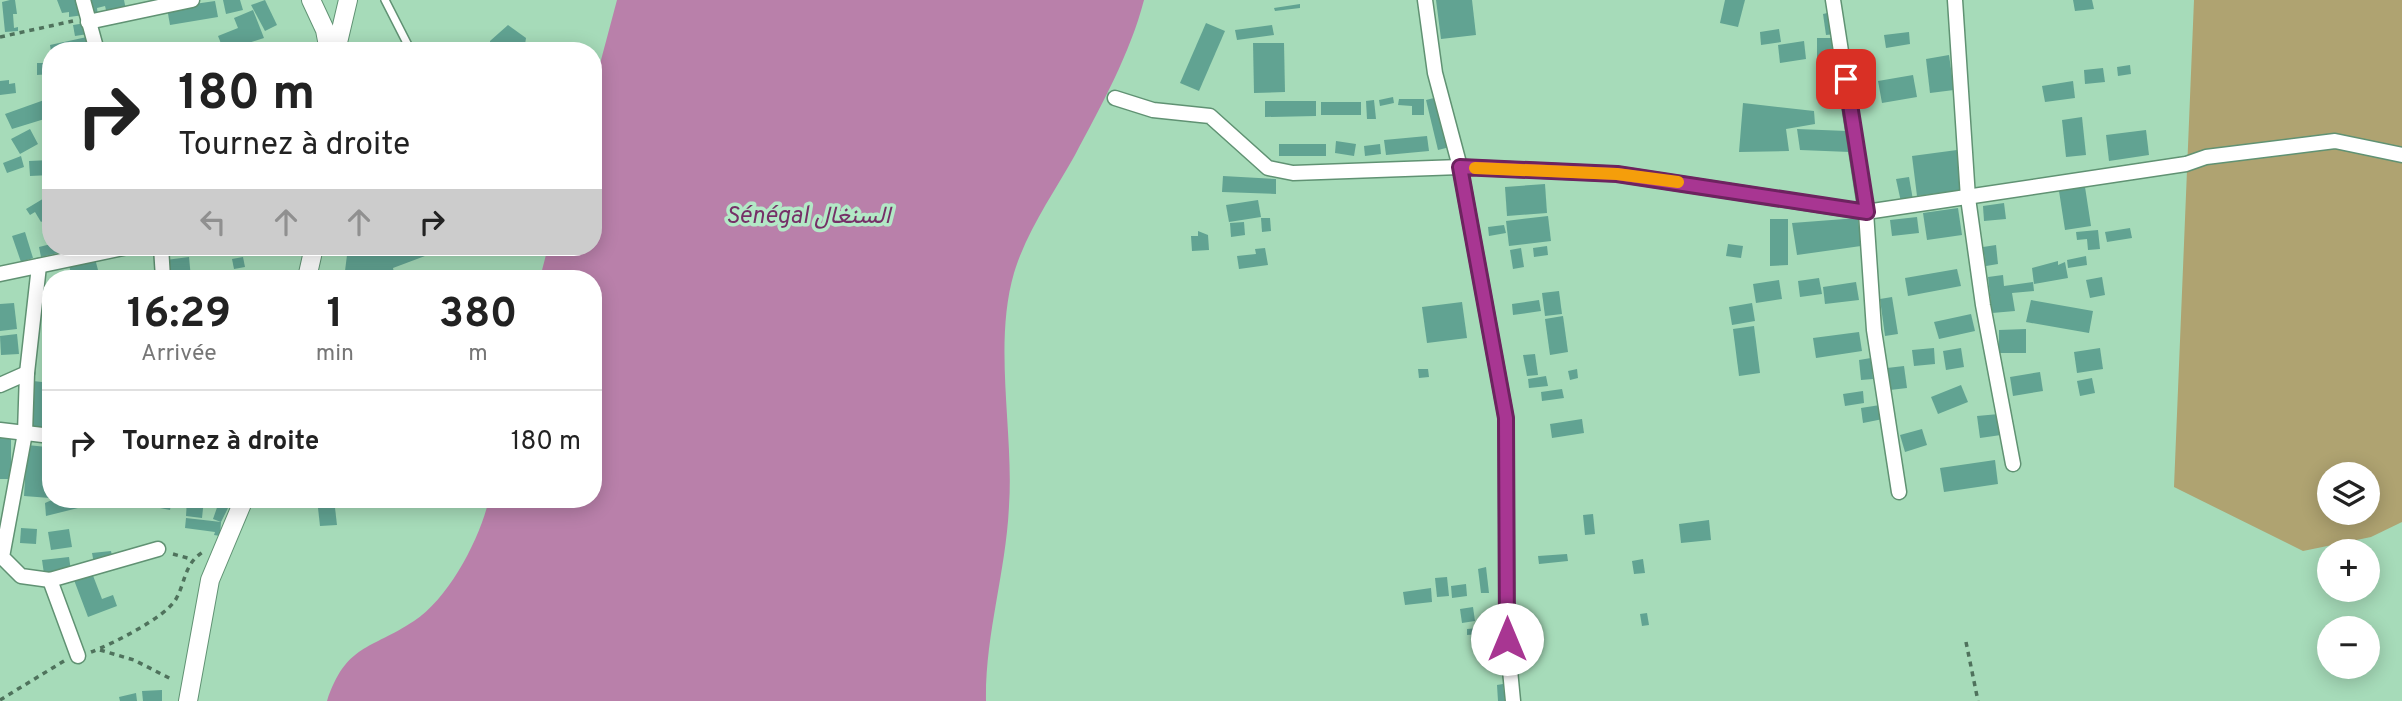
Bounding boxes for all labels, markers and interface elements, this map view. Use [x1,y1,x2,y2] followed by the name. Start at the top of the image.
[1816,49,1876,109] pin
[1827,60,1865,98] icon: arrive
[178,65,315,127] text: 180 m
[63,70,154,161] icon: right
[178,126,410,166] text: Tournez à droite
[726,202,893,232] water label: Sénégal السنغال
[194,203,232,241] icon: left
[267,203,305,241] icon: ahead
[340,203,378,241] icon: ahead
[413,203,451,241] icon: right
[127,289,231,342] text: 16:29
[326,289,343,342] text: 1
[439,289,517,342] text: 380
[141,340,217,369] text: Arrivée
[316,340,354,369] text: min
[468,340,488,369] text: m
[63,424,101,462] icon: right
[122,426,319,459] text: Tournez à droite
[511,426,581,459] text: 180 m
[2317,462,2380,679] map controls
[2317,462,2380,525] button: layers
[2317,539,2380,602] button: +
[1470,602,1544,676] position arrow
[2317,616,2380,679] button: −

